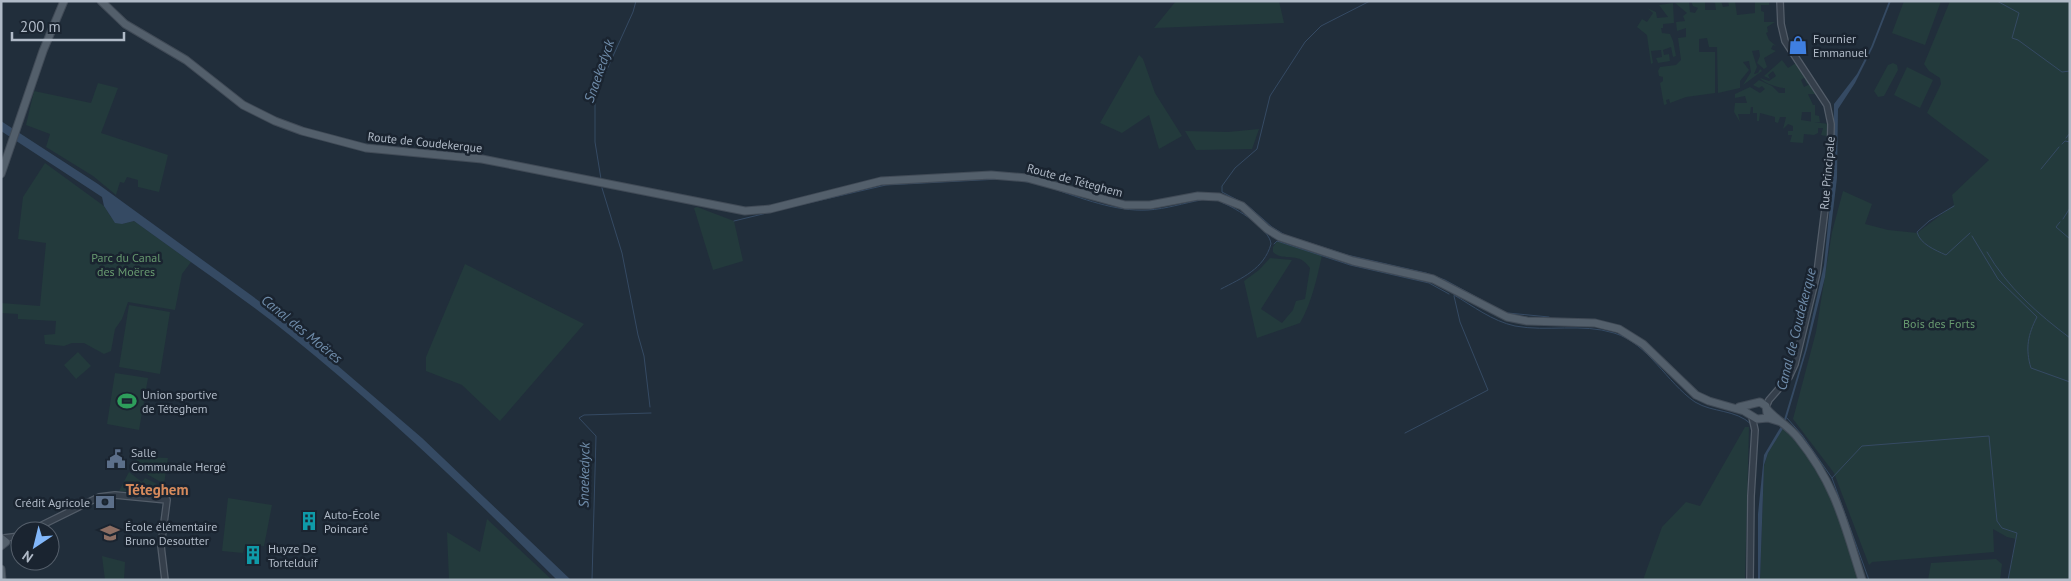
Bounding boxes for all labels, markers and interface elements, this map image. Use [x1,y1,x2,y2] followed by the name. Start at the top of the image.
[12,10,125,42] scale bar
[20,17,61,36] text: 200 m
[1813,31,1868,60] place label: Fournier Emmanuel
[1787,34,1809,56] shop icon: Fournier Emmanuel
[580,37,618,105] water label: Snaekedyck
[367,129,483,155] street label: Route de Coudekerque
[1816,136,1838,210] street label: Rue Principale
[1026,160,1124,200] street label: Route de Téteghem
[91,250,161,279] park label: Parc du Canal des Moëres
[1772,266,1820,392] water label: Canal de Coudekerque
[258,291,347,367] water label: Canal des Moëres
[1903,316,1975,331] park label: Bois des Forts
[142,387,217,416] place label: Union sportive de Téteghem
[116,390,138,412] sports icon: Union sportive de Téteghem
[574,442,594,508] water label: Snaekedyck
[131,445,226,474] place label: Salle Communale Hergé
[105,448,127,470] public building icon: Salle Communale Hergé
[125,480,189,499] district label: Téteghem
[94,491,116,513] bank icon: Crédit Agricole
[15,495,90,510] place label: Crédit Agricole
[324,507,380,536] place label: Auto-École Poincaré
[298,510,320,532] building icon: Auto-École Poincaré
[125,519,217,548] place label: École élémentaire Bruno Desoutter
[10,521,60,571] north arrow
[99,522,121,544] school or university icon: École élémentaire Bruno Desoutter
[268,541,319,570] place label: Huyze De Tortelduif
[242,544,264,566] building icon: Huyze De Tortelduif
[19,547,36,567] text: N

